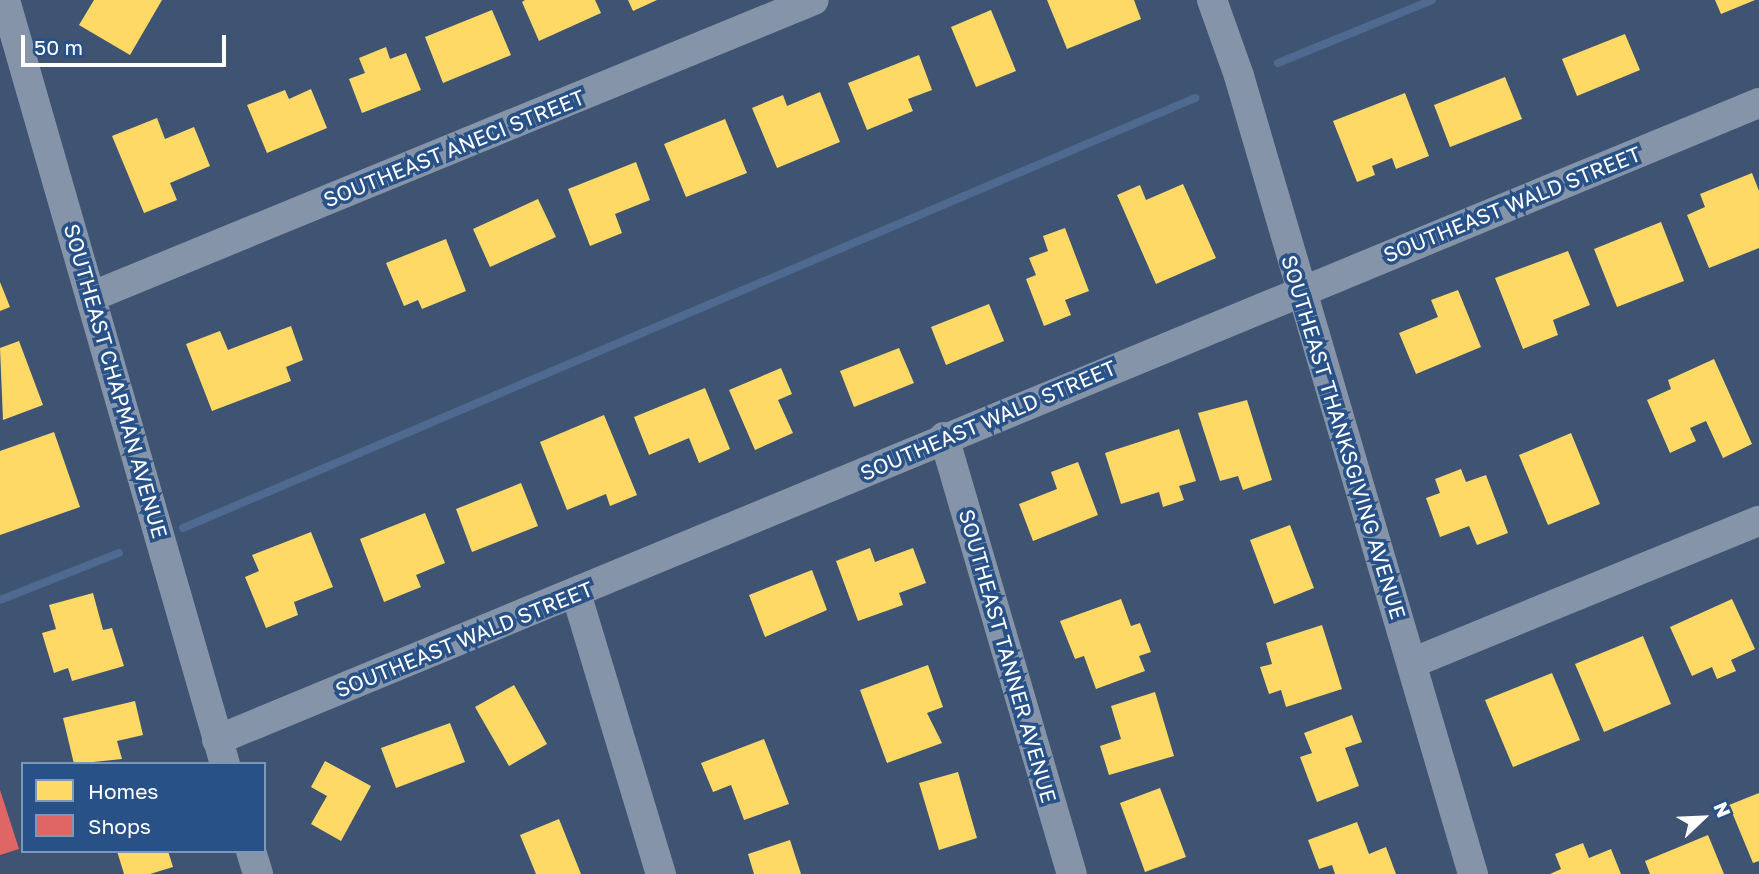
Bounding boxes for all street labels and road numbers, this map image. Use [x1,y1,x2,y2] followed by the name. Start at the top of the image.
[320,84,588,212] street label: SOUTHEAST ANECI STREET
[1379,141,1645,267] street label: SOUTHEAST WALD STREET
[59,221,173,541] street label: SOUTHEAST CHAPMAN AVENUE
[1277,252,1411,622] street label: SOUTHEAST THANKSGIVING AVENUE
[856,355,1120,485] street label: SOUTHEAST WALD STREET
[954,506,1062,806] street label: SOUTHEAST TANNER AVENUE
[331,576,597,702] street label: SOUTHEAST WALD STREET

